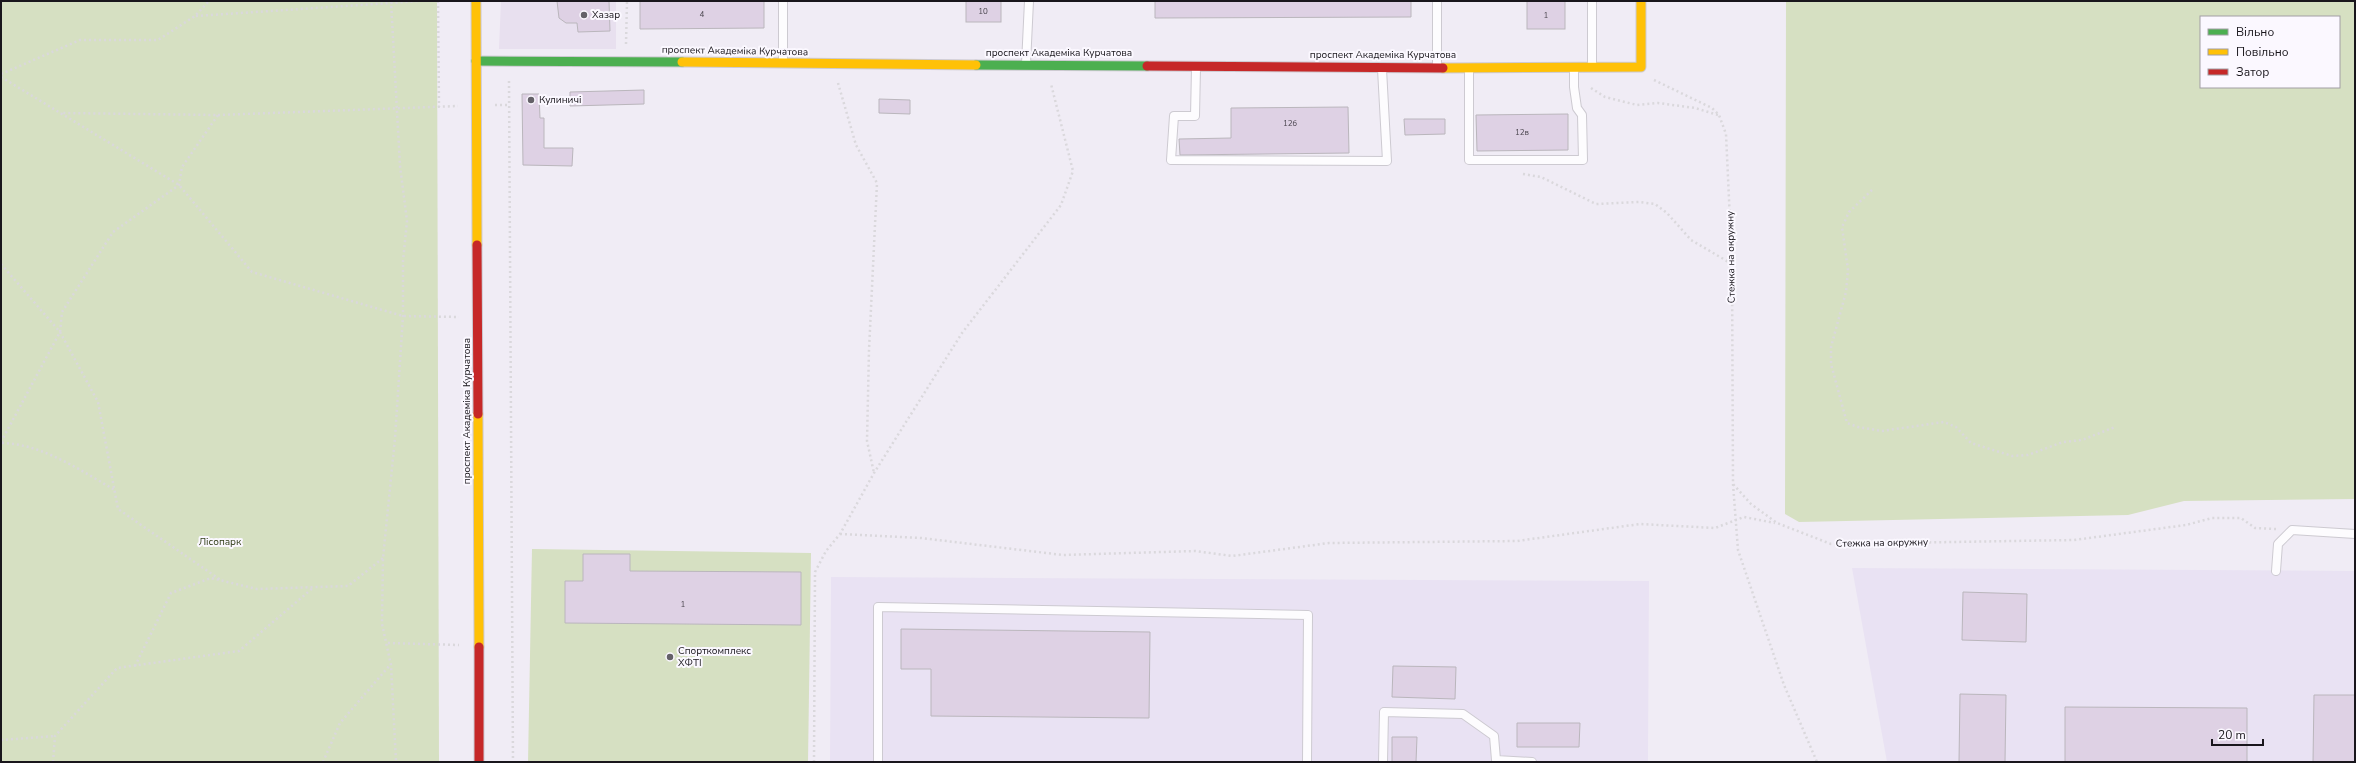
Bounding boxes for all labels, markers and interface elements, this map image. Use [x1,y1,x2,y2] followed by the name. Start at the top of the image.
[978,6,988,17] house number: 10
[592,8,620,22] place label: Хазар
[700,9,705,20] house number: 4
[579,10,589,20] marker: Хазар
[1544,10,1549,21] house number: 1
[2200,16,2340,88] legend
[2236,24,2274,40] text: Вільно
[662,43,808,59] street label: проспект Академіка Курчатова
[2236,44,2289,60] text: Повільно
[986,46,1132,60] street label: проспект Академіка Курчатова
[1310,48,1456,62] street label: проспект Академіка Курчатова
[2236,64,2269,80] text: Затор
[539,93,581,107] place label: Кулиничі
[526,95,536,105] marker: Кулиничі
[1283,118,1298,129] house number: 12б
[1515,127,1530,138] house number: 12в
[1723,210,1739,303] street label: Стежка на окружну
[460,338,474,484] street label: проспект Академіка Курчатова
[199,535,242,549] park label: Лісопарк
[1836,535,1929,551] street label: Стежка на окружну
[681,599,686,610] house number: 1
[678,644,751,670] place label: Спорткомплекс ХФТІ
[665,652,675,662] marker: Спорткомплекс ХФТІ
[2212,721,2263,747] scale bar
[2218,727,2246,743] text: 20 m

